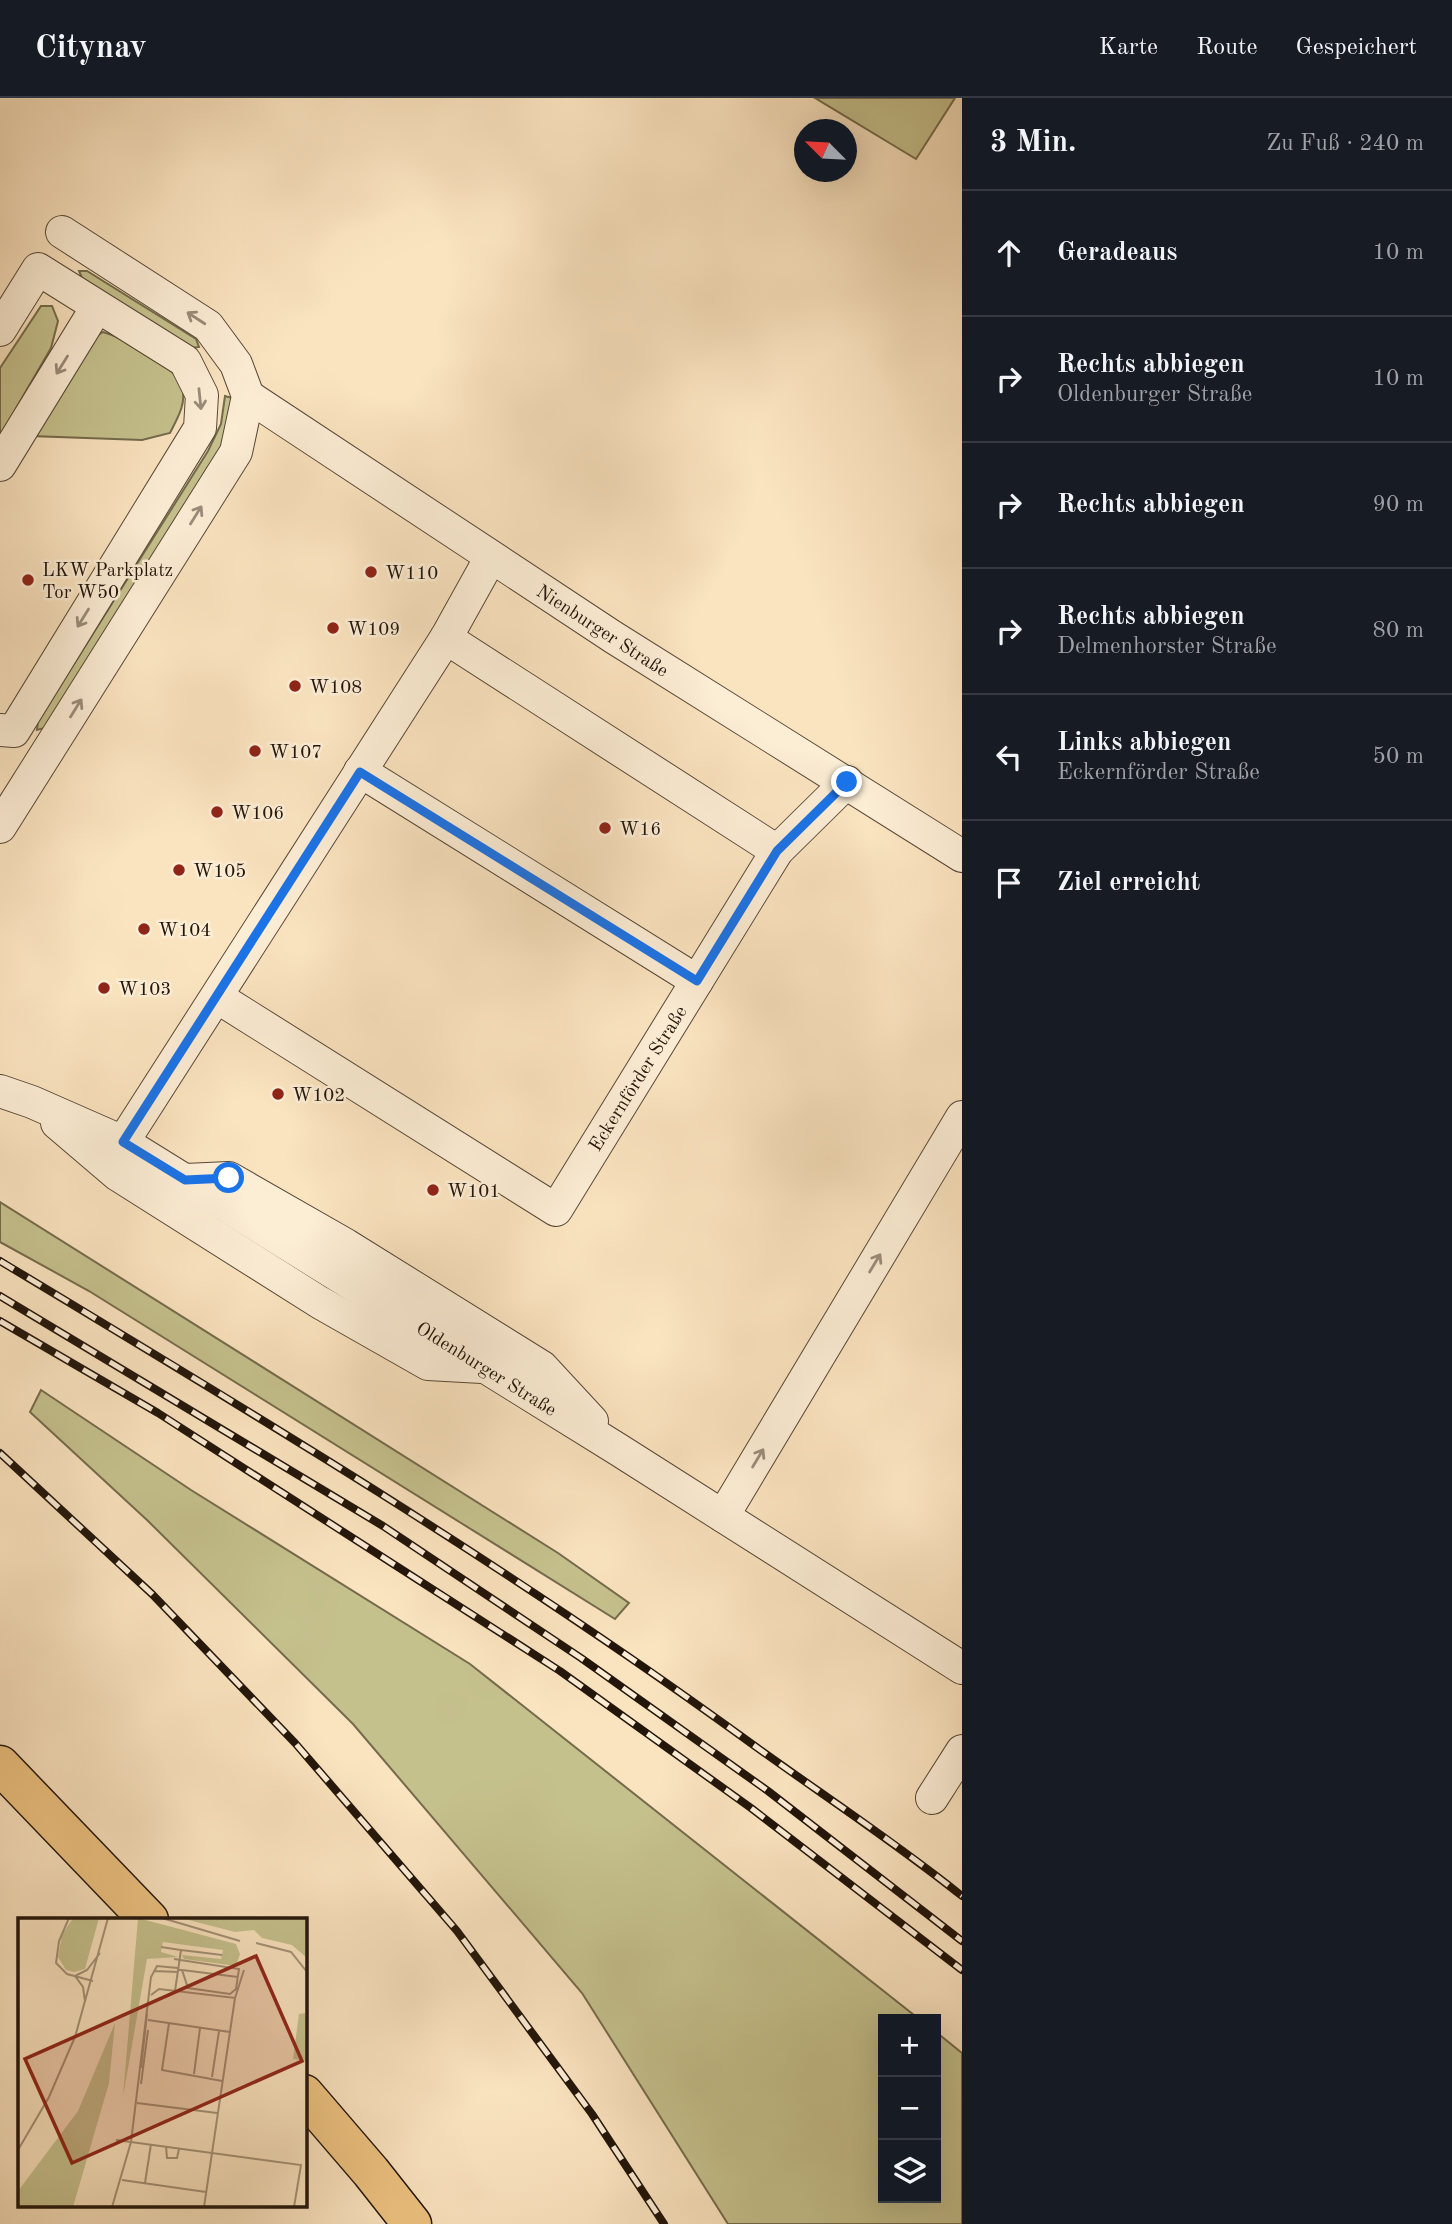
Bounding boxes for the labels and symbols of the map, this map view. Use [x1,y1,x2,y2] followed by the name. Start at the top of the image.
[794,119,857,182] north arrow
[187,310,206,325] one-way arrow
[54,355,68,375] one-way arrow
[194,387,207,410] one-way arrow
[190,505,204,525] one-way arrow
[42,562,173,603] place label: LKW Parkplatz Tor W50
[363,564,379,580] marker: W110
[385,565,438,584] place label: W110
[20,572,36,588] marker: LKW Parkplatz Tor W50
[532,582,671,682] street label: Nienburger Straße
[76,607,90,627] one-way arrow
[325,620,341,636] marker: W109
[347,621,400,640] place label: W109
[287,678,303,694] marker: W108
[309,679,362,698] place label: W108
[69,698,83,718] one-way arrow
[247,743,263,759] marker: W107
[269,744,322,763] place label: W107
[831,766,862,797] route end
[209,804,225,820] marker: W106
[231,805,284,824] place label: W106
[597,820,613,836] marker: W16
[619,821,661,840] place label: W16
[171,862,187,878] marker: W105
[193,863,246,882] place label: W105
[136,921,152,937] marker: W104
[158,922,211,941] place label: W104
[96,980,112,996] marker: W103
[118,981,171,1000] place label: W103
[587,1003,692,1155] street label: Eckernförder Straße
[270,1086,286,1102] marker: W102
[292,1087,345,1106] place label: W102
[213,1162,244,1193] route start
[425,1182,441,1198] marker: W101
[447,1183,500,1202] place label: W101
[868,1253,882,1273] one-way arrow
[412,1319,559,1421] street label: Oldenburger Straße
[751,1448,765,1468] one-way arrow
[18,1918,306,2206] inset map

